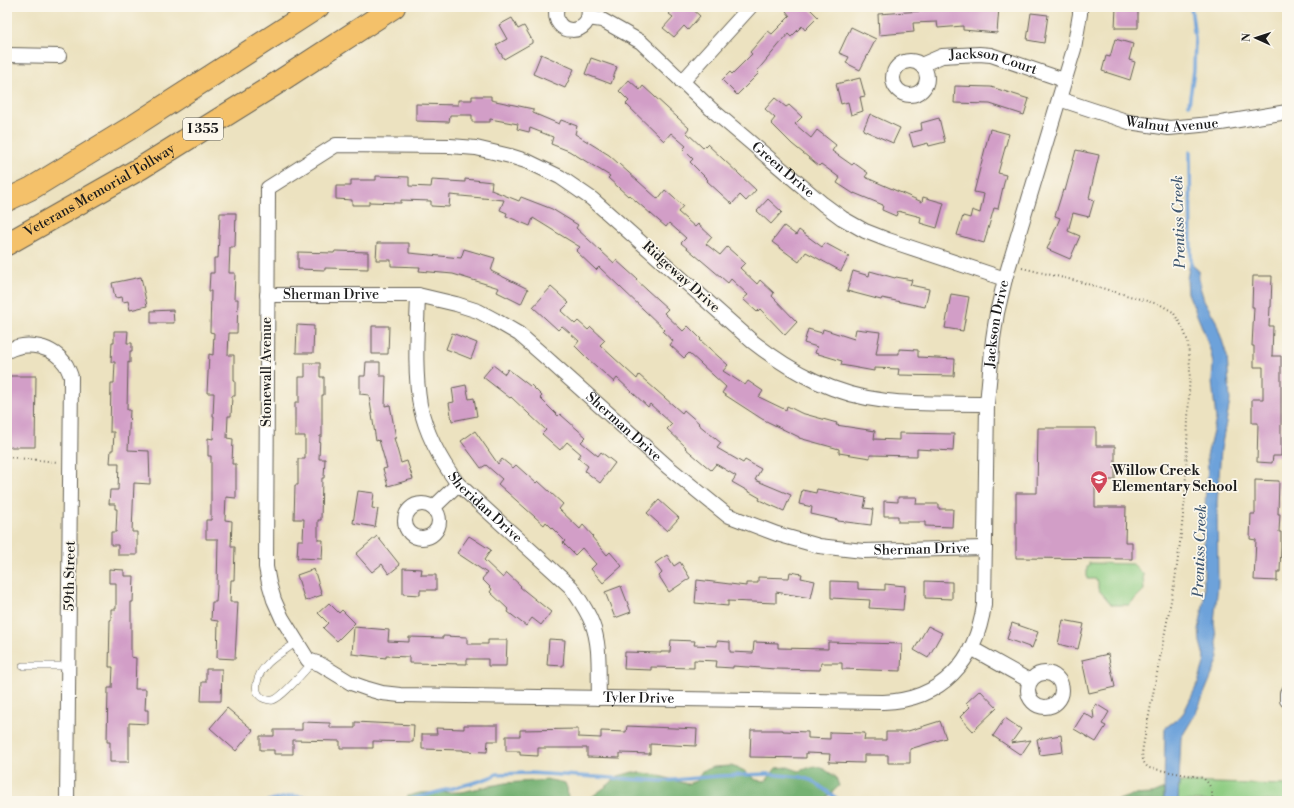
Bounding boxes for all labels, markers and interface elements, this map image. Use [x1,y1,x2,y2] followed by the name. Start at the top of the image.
[1236,18,1276,58] north arrow
[1240,33,1254,42] text: N
[948,45,1039,79] street label: Jackson Court
[1123,112,1219,137] street label: Walnut Avenue
[183,118,223,140] road number: I 355
[748,138,818,202] street label: Green Drive
[20,140,179,242] street label: Veterans Memorial Tollway
[1168,175,1190,270] water label: Prentiss Creek
[638,237,724,317] street label: Ridgeway Drive
[981,278,1013,370] street label: Jackson Drive
[283,286,379,304] street label: Sherman Drive
[258,317,276,427] street label: Stonewall Avenue
[582,388,665,466] street label: Sherman Drive
[1111,462,1238,496] place label: Willow Creek Elementary School
[443,469,526,547] street label: Sheridan Drive
[1089,469,1109,494] school or university icon: Willow Creek Elementary School
[1189,504,1211,599] water label: Prentiss Creek
[873,539,970,560] street label: Sherman Drive
[60,541,80,611] street label: 59th Street
[603,689,674,708] street label: Tyler Drive

